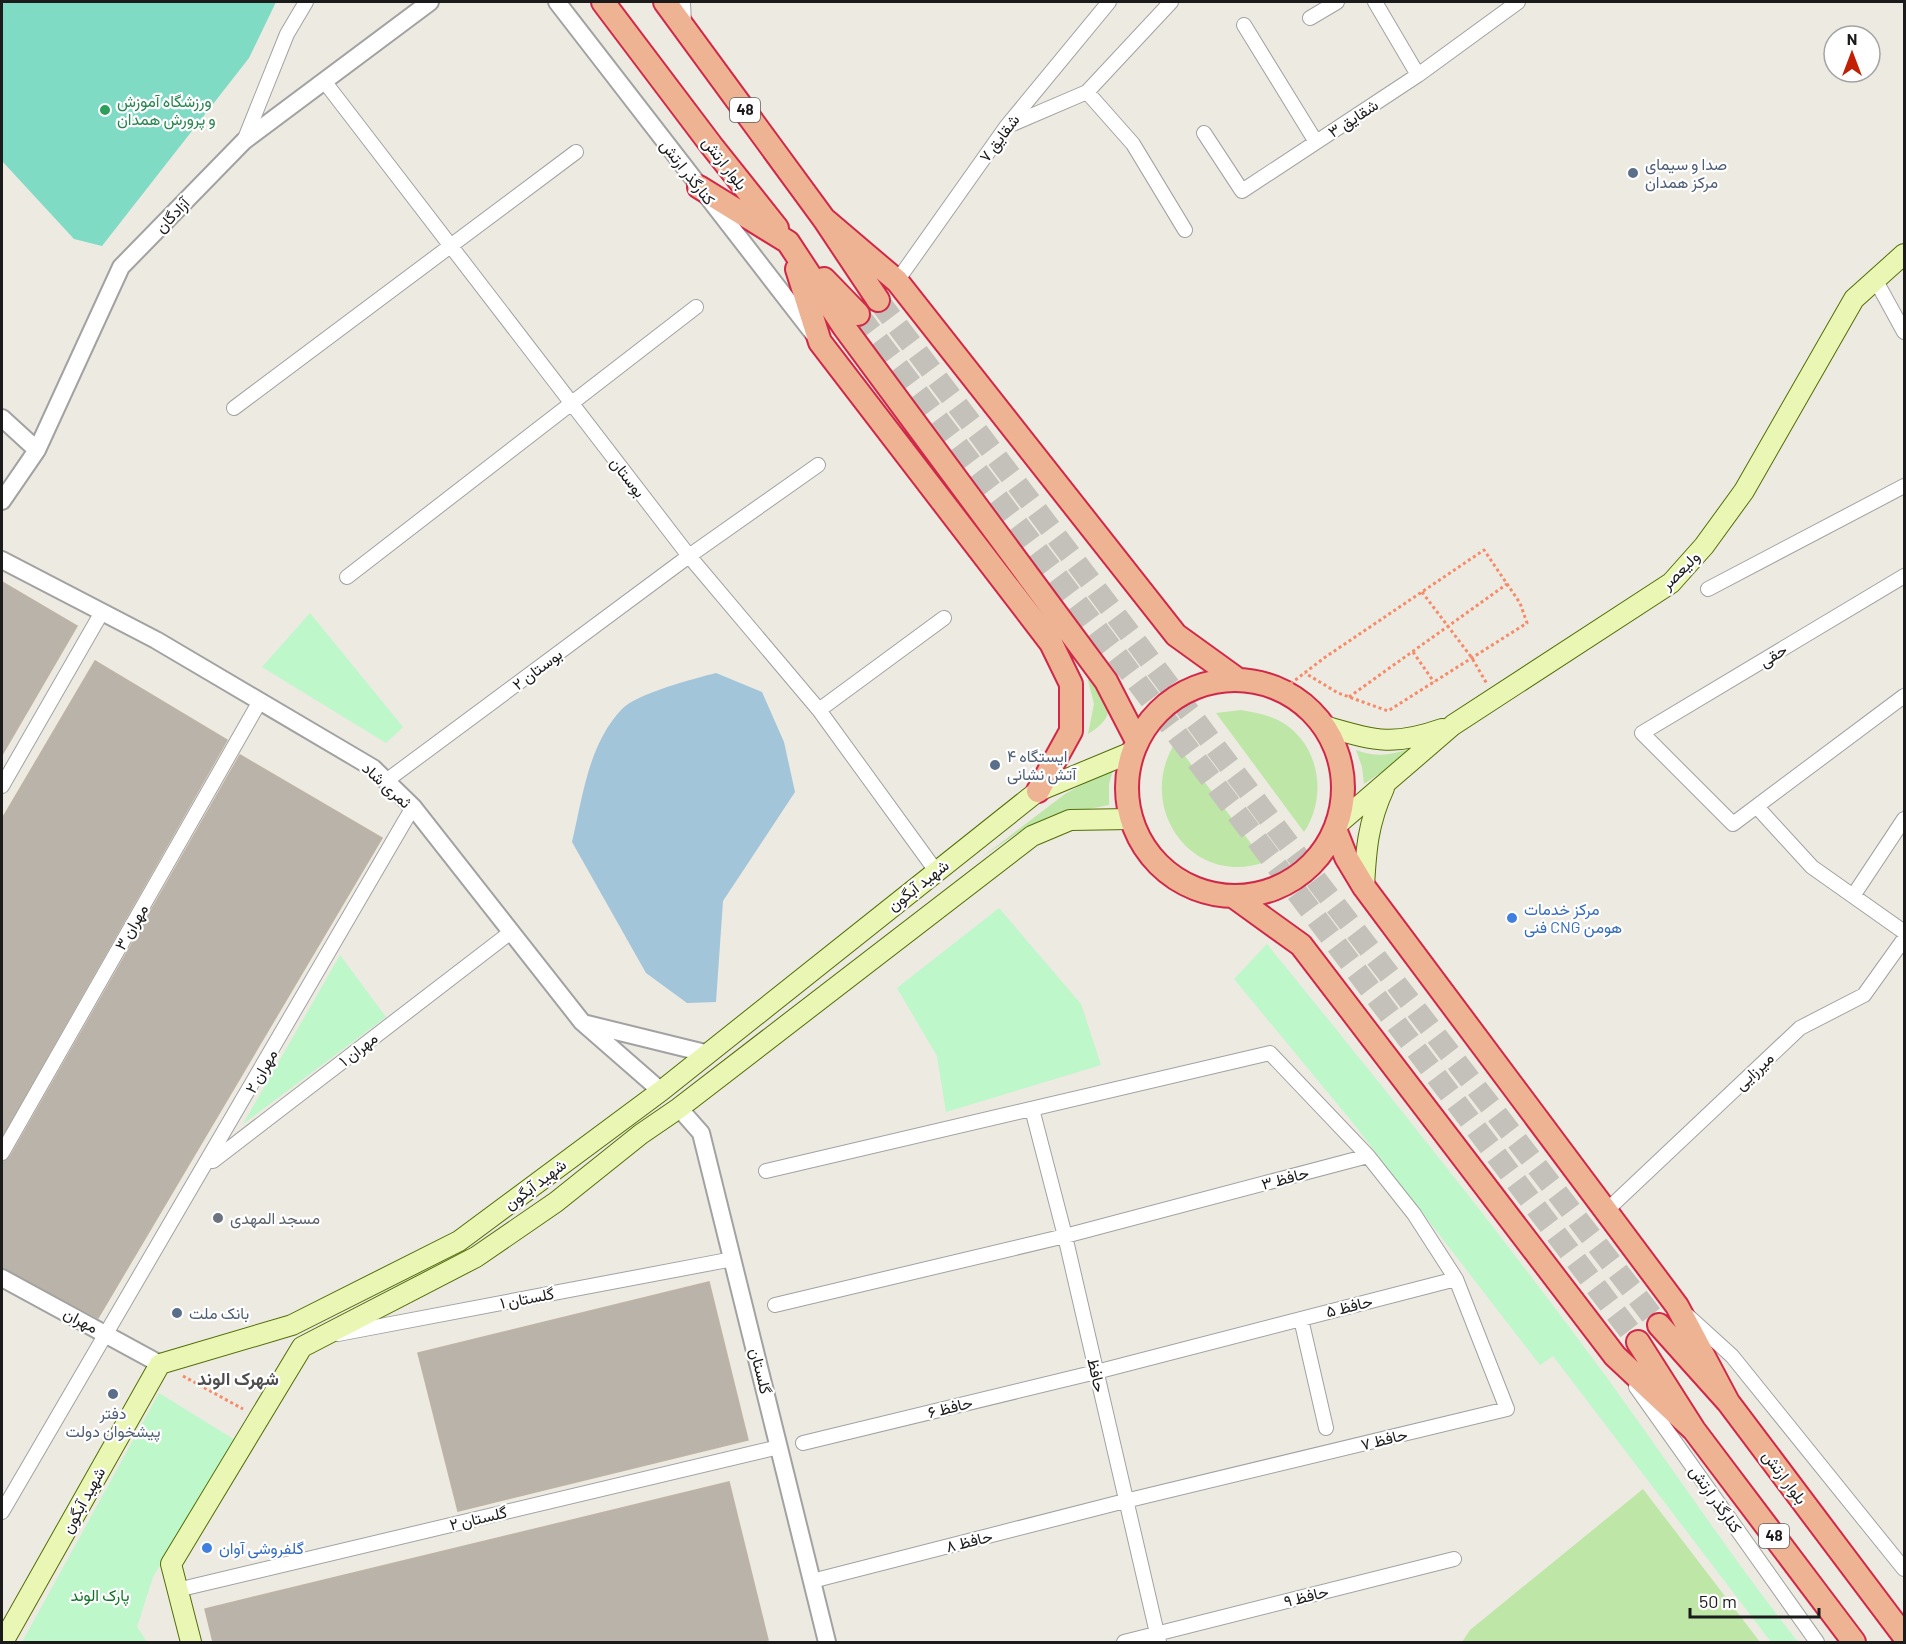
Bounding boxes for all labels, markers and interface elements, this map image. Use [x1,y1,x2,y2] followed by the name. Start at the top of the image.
[1822,24,1882,84] north arrow
[1847,29,1857,48] text: N
[117,91,216,131] place label: ورزشگاه آموزش و پرورش همدان
[1324,94,1382,142] street label: شقایق ۳
[730,98,760,122] road number: 48
[98,103,112,117] marker: ورزشگاه آموزش و پرورش همدان
[975,110,1024,166] street label: شقایق ۷
[697,132,752,194] street label: بلوار ارتش
[655,135,720,209] street label: کنارگذر ارتش
[1645,154,1727,193] place label: صدا و سیمای مرکز همدان
[1626,166,1640,180] marker: صدا و سیمای مرکز همدان
[150,192,195,238] street label: آزادگان
[605,453,650,502] street label: بوستان
[1656,546,1704,595] street label: ولیعصر
[1755,639,1791,672] street label: حقی
[508,644,566,695] street label: بوستان ۲
[1007,746,1078,785] place label: ایستگاه ۴ آتش نشانی
[358,758,416,813] street label: ثمری شاد
[988,758,1002,772] marker: ایستگاه ۴ آتش نشانی
[883,855,953,916] street label: شهید آبگون
[1524,899,1622,938] place label: مرکز خدمات فنی CNG هومن
[110,900,153,954] street label: مهران ۳
[1505,911,1519,925] marker: مرکز خدمات فنی CNG هومن
[335,1028,382,1071] street label: ۱ مهران
[240,1045,282,1097] street label: مهران ۲
[1730,1048,1778,1095] street label: میرزایی
[500,1154,571,1215] street label: شهید آبگون
[1259,1162,1311,1193] street label: حافظ ۳
[230,1208,320,1229] place label: مسجد المهدی
[211,1211,225,1225] marker: مسجد المهدی
[498,1283,556,1313] street label: گلستان ۱
[1324,1291,1374,1320] street label: حافظ ۵
[60,1303,102,1338] street label: مهران
[189,1303,249,1323] place label: بانک ملت
[170,1306,184,1320] marker: بانک ملت
[746,1346,776,1396] street label: گلستان
[1084,1356,1111,1394] street label: حافظ
[197,1367,279,1390] district label: شهرک الوند
[106,1387,120,1401] marker: دفتر پیشخوان دولت
[926,1392,974,1421] street label: حافظ ۶
[66,1403,160,1443] place label: دفتر پیشخوان دولت
[1359,1424,1409,1453] street label: حافظ ۷
[1758,1446,1812,1508] street label: بلوار ارتش
[1685,1461,1746,1537] street label: کنارگذر ارتش
[57,1463,110,1537] street label: شهید آبگون
[447,1502,509,1534] street label: گلستان ۲
[1759,1524,1789,1548] road number: 48
[944,1526,994,1555] street label: حافظ ۸
[219,1538,304,1559] place label: گلفروشی آوان
[200,1541,214,1555] marker: گلفروشی آوان
[1282,1581,1330,1610] street label: حافظ ۹
[1690,1581,1819,1619] scale bar
[71,1585,129,1607] park label: پارک الوند
[1699,1590,1737,1612] text: 50 m

